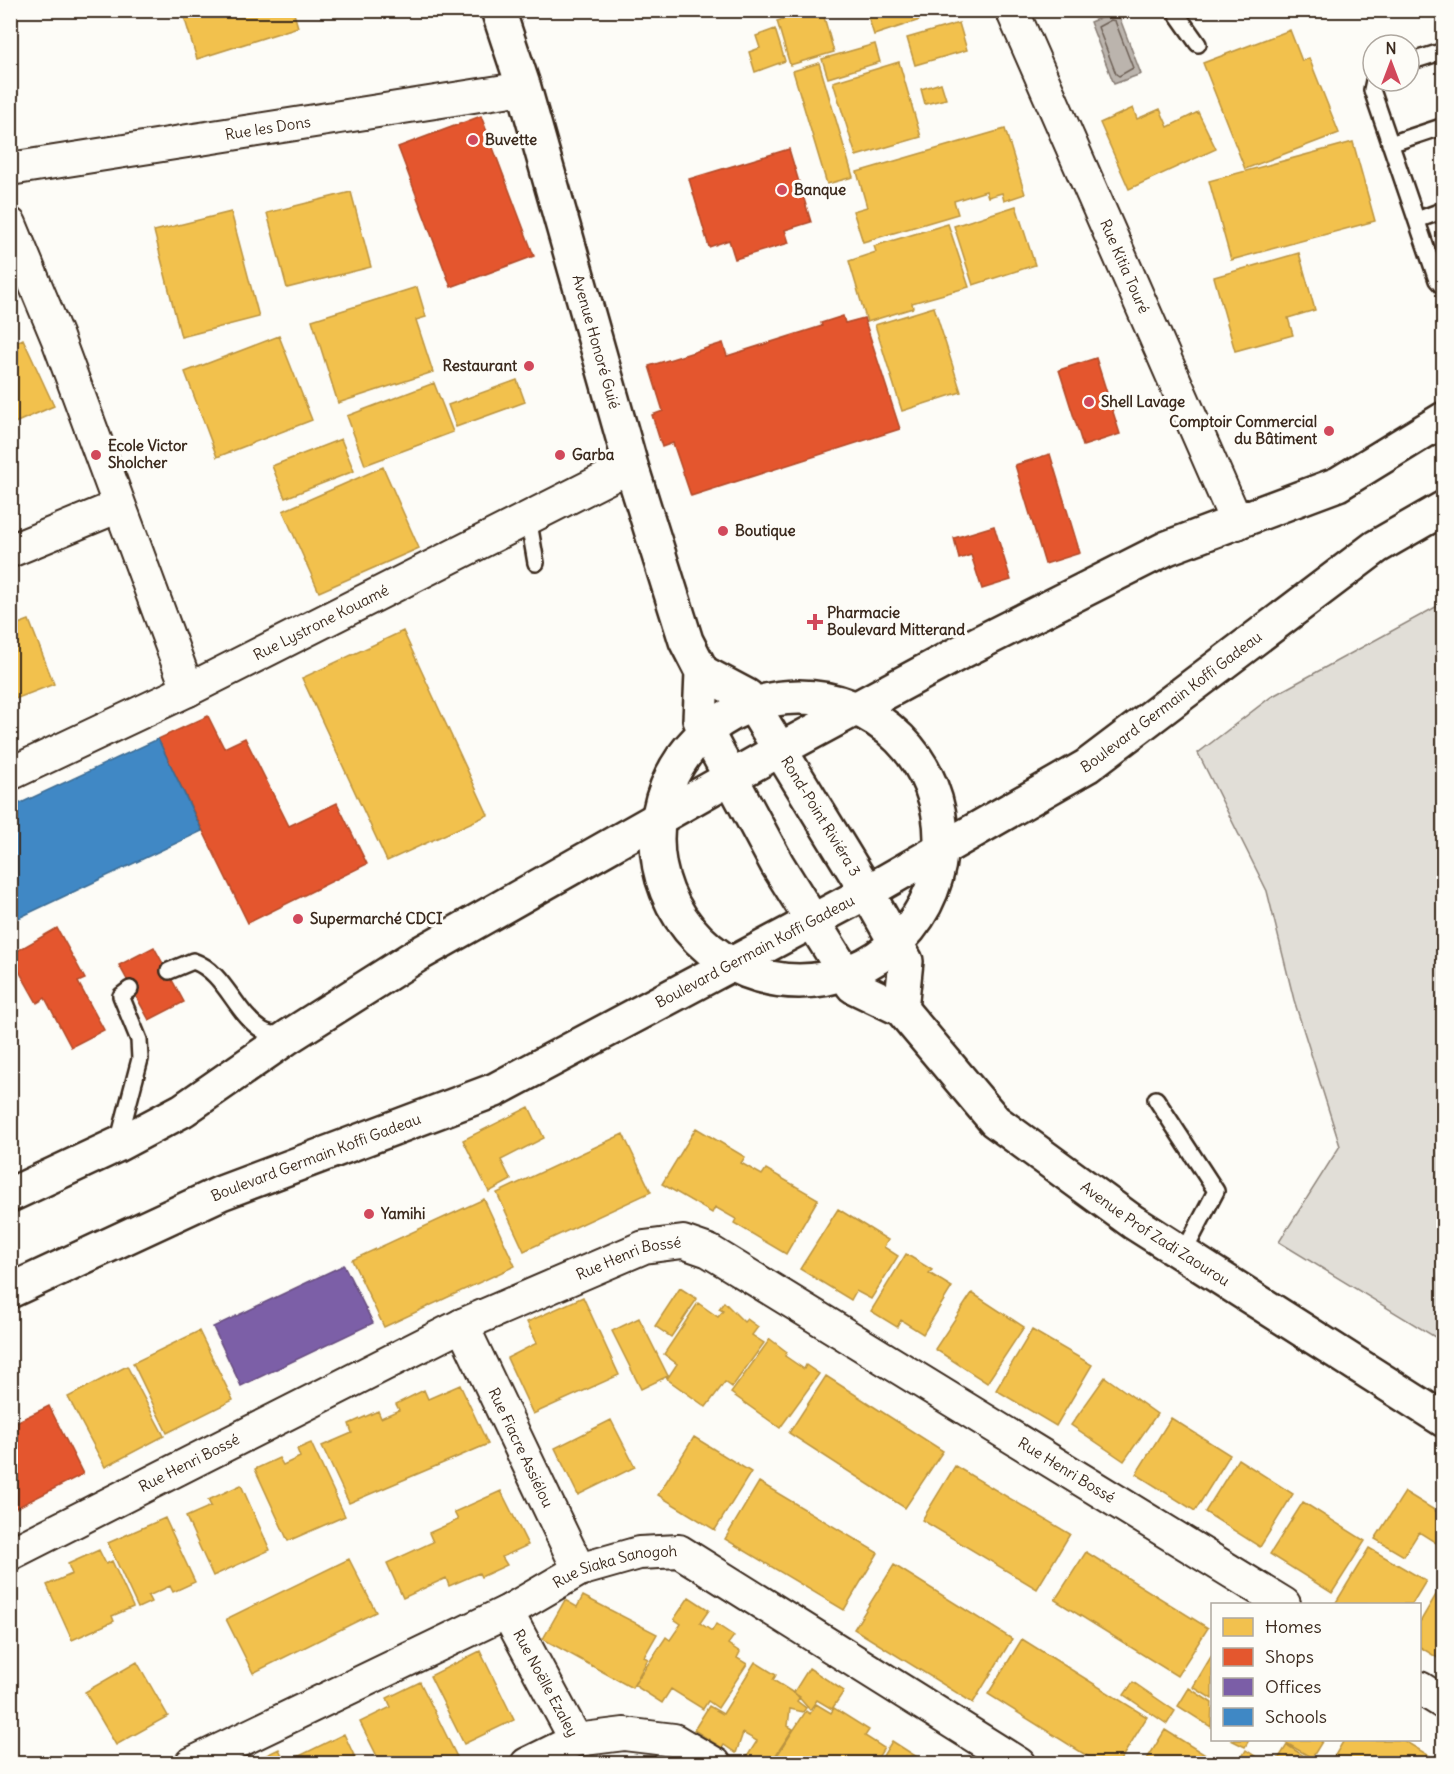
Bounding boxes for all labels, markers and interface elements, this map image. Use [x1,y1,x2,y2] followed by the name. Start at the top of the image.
[1361,33,1421,93] north arrow
[1385,38,1397,58] text: N
[224,112,312,144] street label: Rue les Dons
[485,130,537,149] place label: Buvette
[466,133,480,147] marker: Buvette
[794,180,846,200] place label: Banque
[775,183,789,197] marker: Banque
[1096,216,1154,316] street label: Rue Kitia Touré
[568,272,624,411] street label: Avenue Honoré Guié
[442,356,518,375] place label: Restaurant
[522,359,536,373] marker: Restaurant
[1101,392,1185,412] place label: Shell Lavage
[1082,395,1096,409] marker: Shell Lavage
[1169,412,1318,448] place label: Comptoir Commercial du Bâtiment
[1322,424,1336,438] marker: Comptoir Commercial du Bâtiment
[108,436,188,472] place label: Ecole Victor Sholcher
[572,445,615,464] place label: Garba
[89,448,103,462] marker: Ecole Victor Sholcher
[553,448,567,462] marker: Garba
[735,521,796,541] place label: Boutique
[716,524,730,538] marker: Boutique
[250,580,392,664] street label: Rue Lystrone Kouamé
[827,603,965,639] place label: Pharmacie Boulevard Mitterand
[808,615,822,629] marker: Pharmacie Boulevard Mitterand
[1077,627,1266,777] street label: Boulevard Germain Koffi Gadeau
[777,752,865,880] street label: Rond-Point Riviéra 3
[652,890,858,1012] street label: Boulevard Germain Koffi Gadeau
[310,909,443,929] place label: Supermarché CDCI
[291,912,305,926] marker: Supermarché CDCI
[208,1109,424,1205] street label: Boulevard Germain Koffi Gadeau
[1077,1177,1234,1290] street label: Avenue Prof Zadi Zaourou
[380,1204,425,1223] place label: Yamihi
[362,1207,376,1221] marker: Yamihi
[573,1232,682,1284] street label: Rue Henri Bossé
[484,1385,558,1511] street label: Rue Fiacre Assiélou
[136,1429,243,1496] street label: Rue Henri Bossé
[1015,1433,1119,1507] street label: Rue Henri Bossé
[549,1541,678,1592] street label: Rue Siaka Sanogoh
[1211,1603,1421,1741] legend
[1265,1615,1322,1638] text: Homes
[509,1626,583,1740] street label: Rue Noëlle Ezaley
[1265,1645,1314,1668] text: Shops
[1265,1675,1321,1698] text: Offices
[1265,1705,1327,1728] text: Schools

